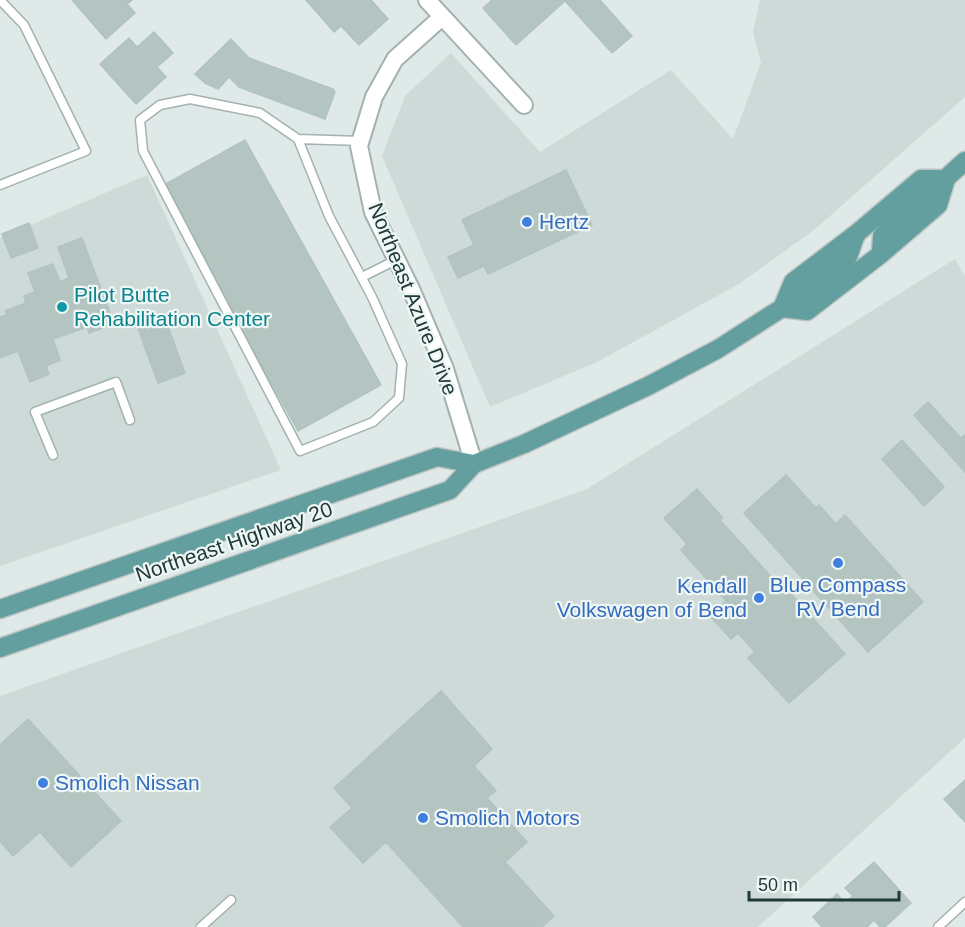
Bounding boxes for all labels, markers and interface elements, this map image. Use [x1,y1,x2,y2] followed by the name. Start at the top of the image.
[364,199,463,398] street label: Northeast Azure Drive
[539,210,589,233] place label: Hertz
[520,215,534,229] marker: Hertz
[74,283,270,330] place label: Pilot Butte Rehabilitation Center
[55,300,69,314] marker: Pilot Butte Rehabilitation Center
[132,497,335,586] street label: Northeast Highway 20
[831,556,845,570] marker: Blue Compass RV Bend
[770,573,906,620] place label: Blue Compass RV Bend
[557,574,747,621] place label: Kendall Volkswagen of Bend
[752,591,766,605] marker: Kendall Volkswagen of Bend
[55,771,200,794] place label: Smolich Nissan
[36,776,50,790] marker: Smolich Nissan
[435,806,580,829] place label: Smolich Motors
[416,811,430,825] marker: Smolich Motors
[749,864,899,902] scale bar
[758,875,798,895] text: 50 m

